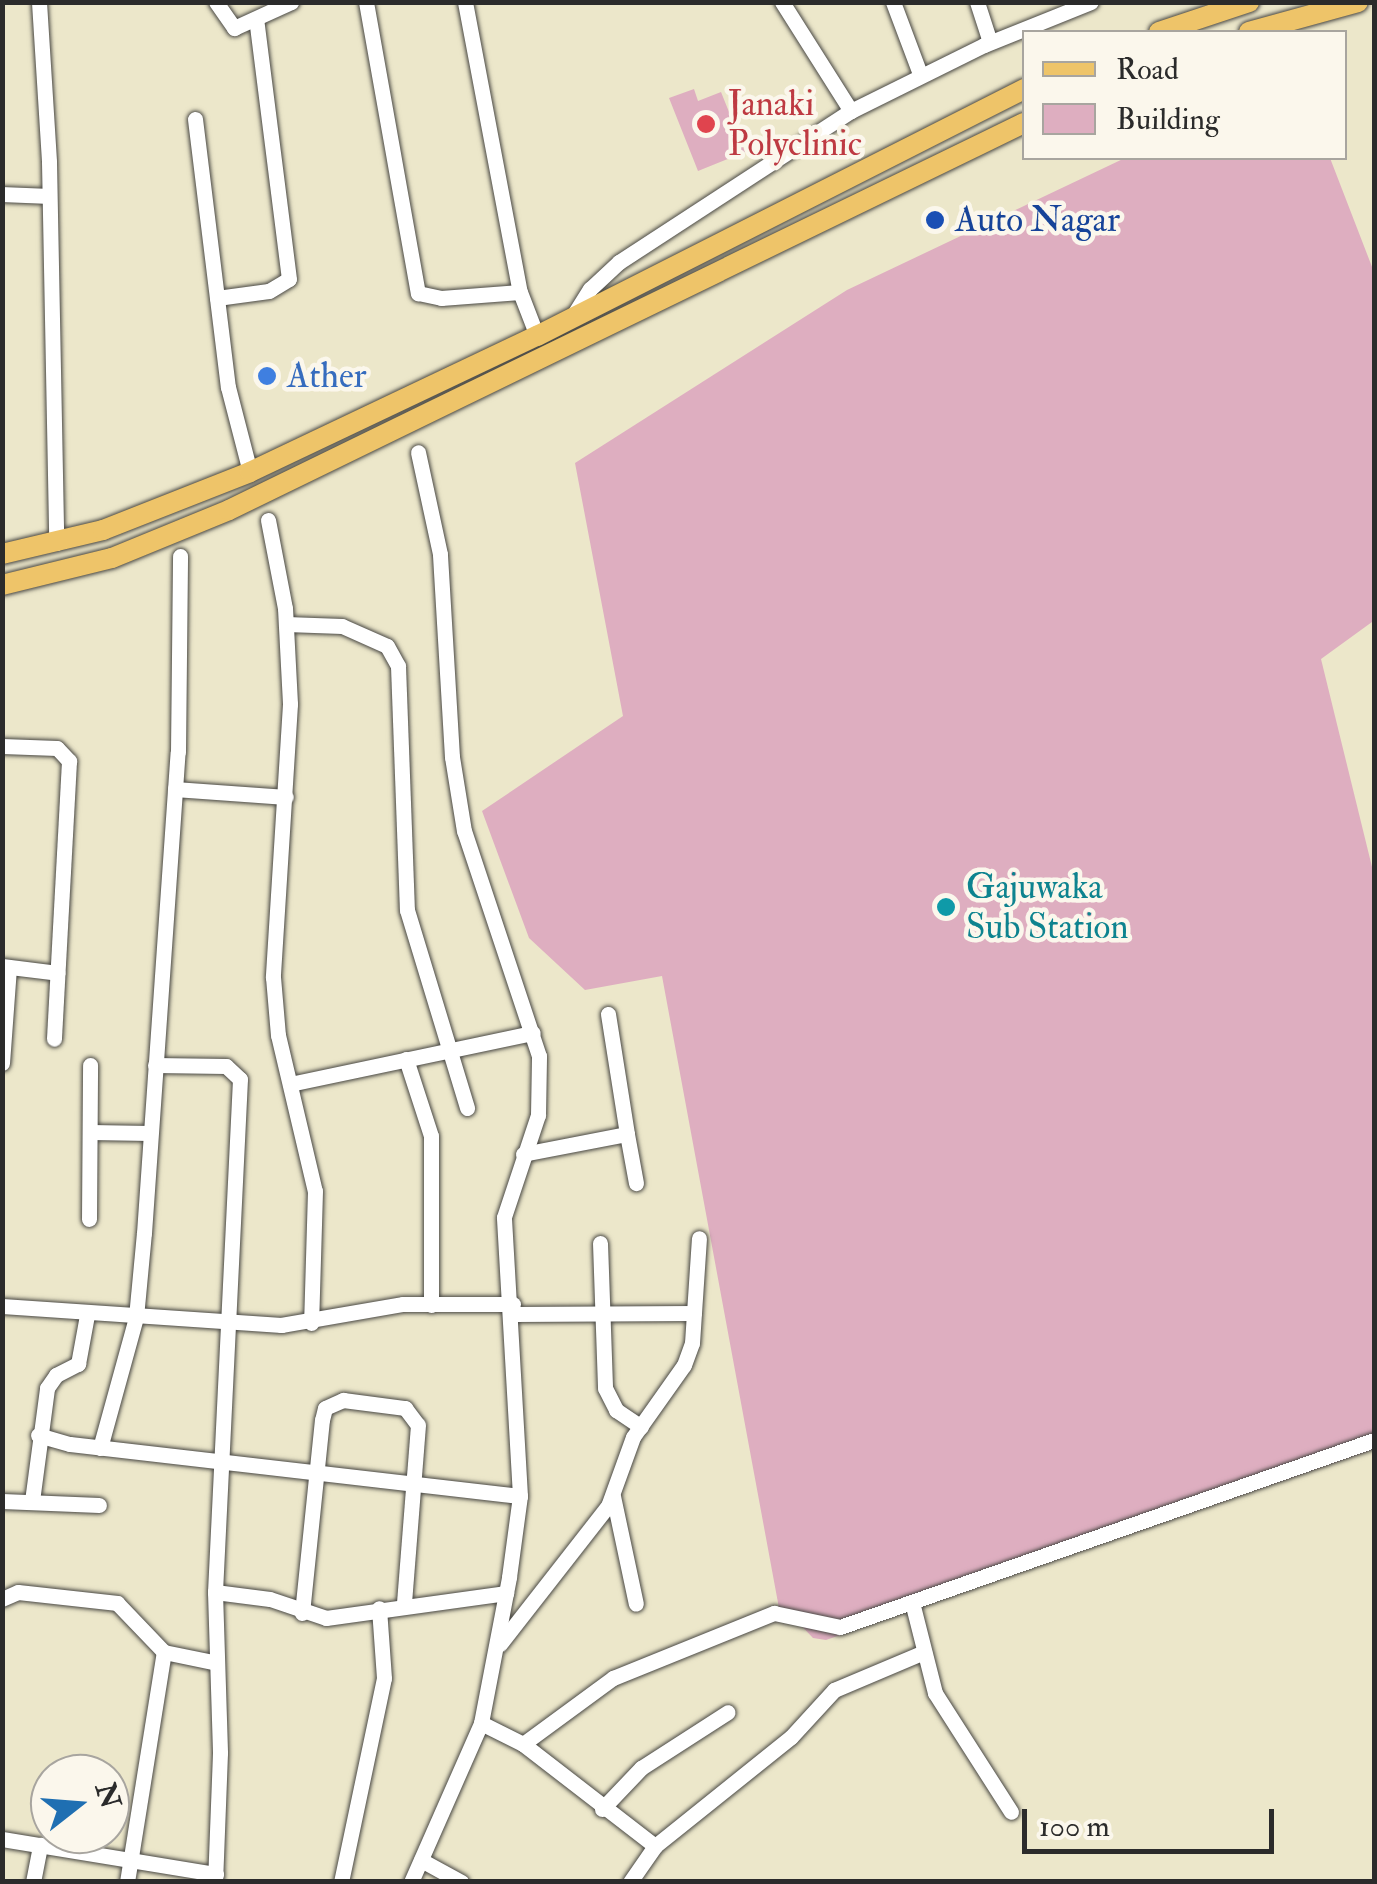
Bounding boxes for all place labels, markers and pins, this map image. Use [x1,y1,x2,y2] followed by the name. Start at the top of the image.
[728,83,862,165] place label: Janaki Polyclinic
[693,111,719,137] marker: Janaki Polyclinic
[955,199,1120,241] place label: Auto Nagar
[924,209,946,231] marker: Auto Nagar
[287,355,367,397] place label: Ather
[256,365,278,387] marker: Ather
[966,866,1128,948] place label: Gajuwaka Sub Station
[935,896,957,918] marker: Gajuwaka Sub Station

